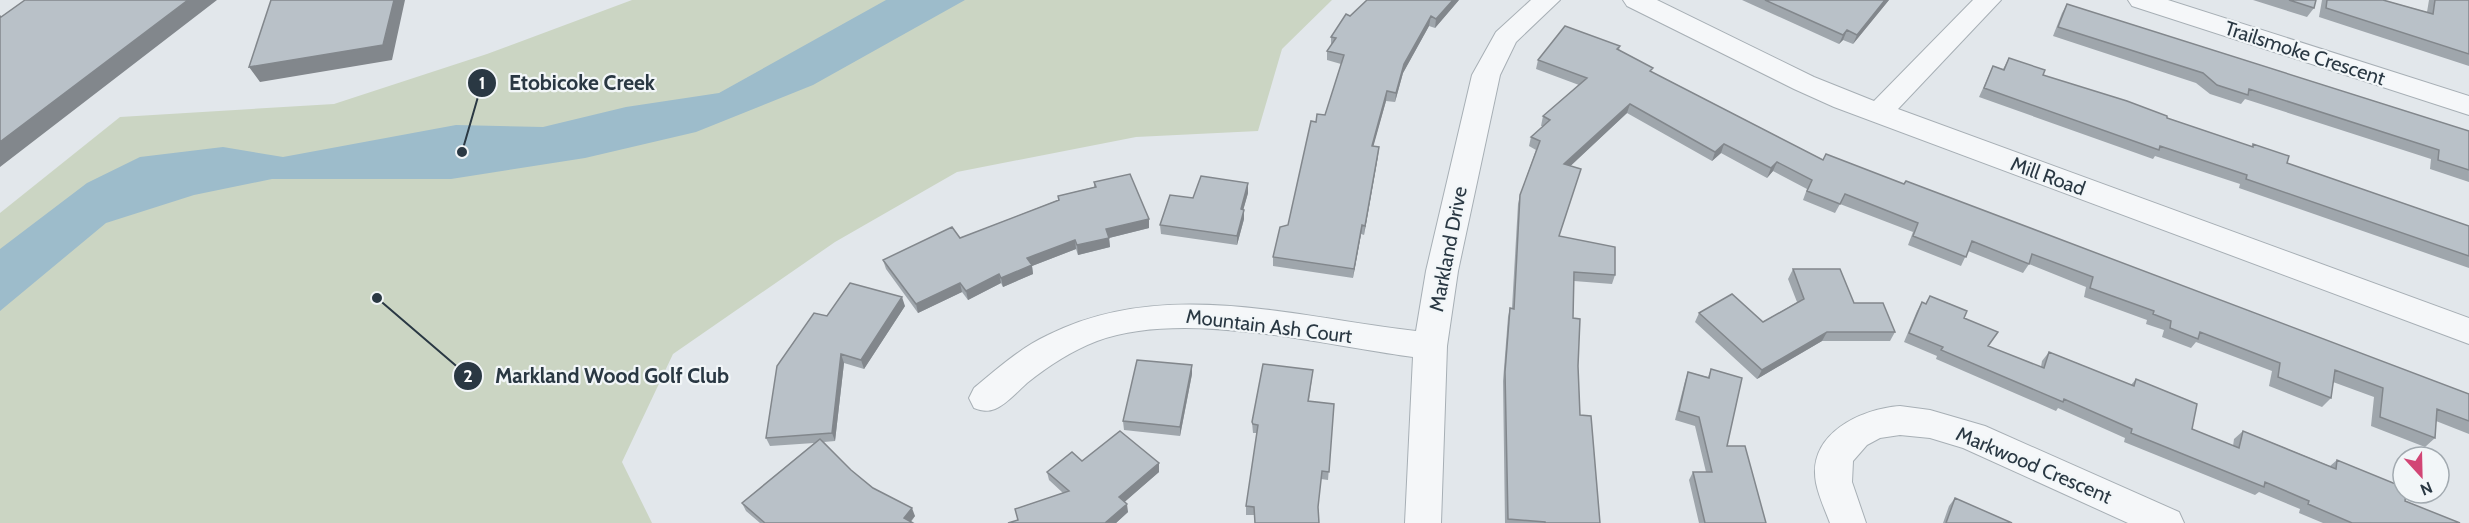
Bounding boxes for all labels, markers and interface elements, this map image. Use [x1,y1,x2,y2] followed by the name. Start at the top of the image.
[2222,16,2389,90] street label: Trailsmoke Crescent
[467,63,667,102] callout: Etobicoke Creek
[509,70,656,95] text: Etobicoke Creek
[479,72,485,94] text: 1
[2007,151,2089,201] street label: Mill Road
[1424,184,1472,314] street label: Markland Drive
[1185,304,1354,348] street label: Mountain Ash Court
[453,356,741,395] callout: Markland Wood Golf Club
[495,363,729,388] text: Markland Wood Golf Club
[463,365,473,387] text: 2
[1953,421,2116,509] street label: Markwood Crescent
[2391,445,2451,505] north arrow
[2418,478,2435,499] text: N

